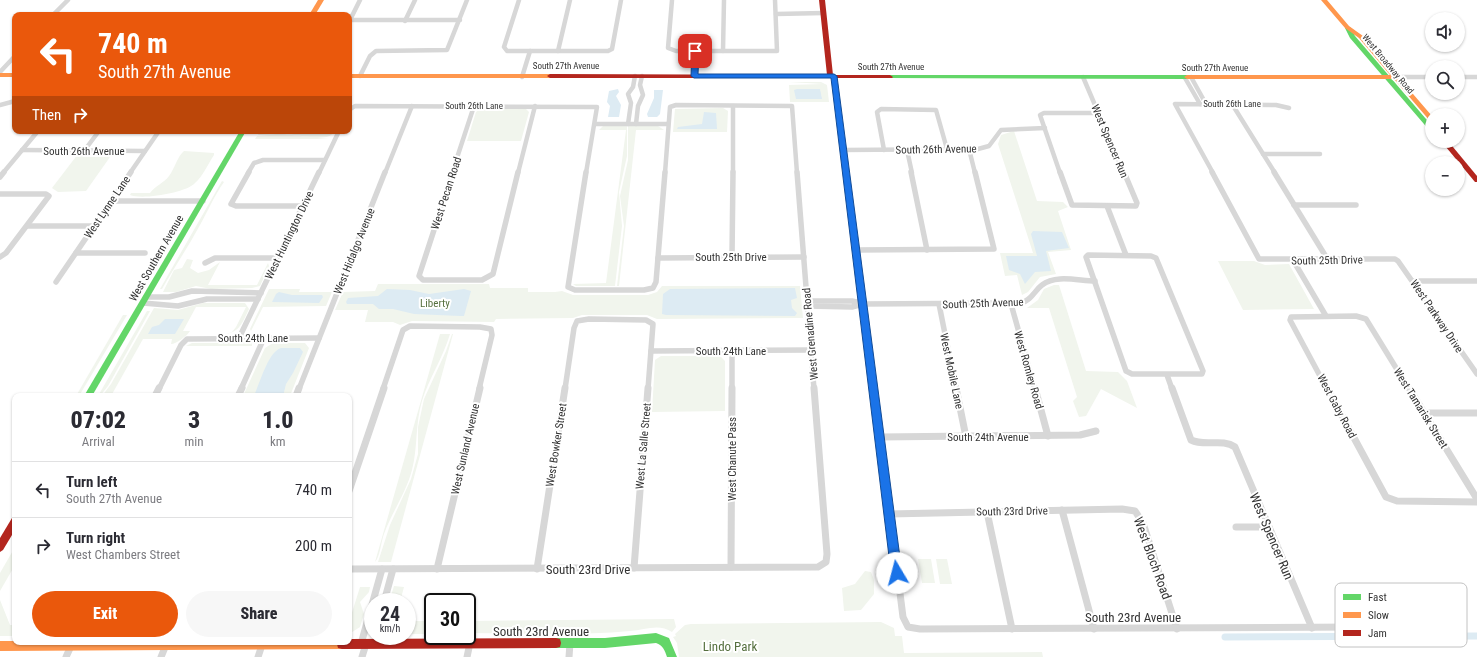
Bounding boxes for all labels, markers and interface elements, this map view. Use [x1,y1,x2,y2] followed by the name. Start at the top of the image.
[1425,12,1465,196] map controls
[1425,12,1465,52] button: sound
[98,27,168,60] text: 740 m
[32,28,84,80] icon: left
[1360,32,1416,96] street label: West Broadway Road
[678,34,712,68] pin
[684,40,706,62] icon: arrive
[1425,60,1465,100] button: search
[98,61,231,82] text: South 27th Avenue
[533,61,599,71] street label: South 27th Avenue
[858,62,924,72] street label: South 27th Avenue
[1182,63,1248,73] street label: South 27th Avenue
[1203,99,1261,109] street label: South 26th Lane
[445,101,503,111] street label: South 26th Lane
[1088,103,1131,180] street label: West Spencer Run
[69,104,91,126] icon: right
[32,106,61,124] text: Then
[1425,108,1465,148] button: +
[895,142,977,157] street label: South 26th Avenue
[43,145,125,158] street label: South 26th Avenue
[429,155,464,231] street label: West Pecan Road
[1425,156,1465,196] button: −
[82,174,133,241] street label: West Lynne Lane
[262,189,316,281] street label: West Huntington Drive
[331,206,378,296] street label: West Hidalgo Avenue
[126,213,186,304] street label: West Southern Avenue
[695,251,767,264] street label: South 25th Drive
[1291,253,1363,268] street label: South 25th Drive
[1407,277,1466,355] street label: West Parkway Drive
[800,287,821,381] street label: West Grenadine Road
[942,296,1024,311] street label: South 25th Avenue
[420,297,450,310] park label: Liberty
[1011,330,1046,411] street label: West Romley Road
[218,332,288,345] street label: South 24th Lane
[937,332,966,410] street label: West Mobile Lane
[696,345,766,358] street label: South 24th Lane
[1391,366,1450,451] street label: West Tamarisk Street
[1314,372,1359,440] street label: West Gaby Road
[449,402,482,496] street label: West Sunland Avenue
[543,402,570,488] street label: West Bowker Street
[633,402,654,490] street label: West La Salle Street
[70,406,126,434] text: 07:02
[188,406,200,434] text: 3
[262,406,294,434] text: 1.0
[726,417,739,501] street label: West Chanute Pass
[947,431,1029,444] street label: South 24th Avenue
[82,434,115,449] text: Arrival
[184,434,204,449] text: min
[270,434,286,449] text: km
[66,473,117,491] text: Turn left
[32,479,54,501] icon: left
[295,481,332,499] text: 740 m
[66,491,162,506] text: South 27th Avenue
[1247,491,1297,582] street label: West Spencer Run
[976,504,1048,519] street label: South 23rd Drive
[1131,515,1174,601] street label: West Bloch Road
[66,529,125,547] text: Turn right
[32,535,54,557] icon: right
[295,537,332,555] text: 200 m
[66,547,180,562] text: West Chambers Street
[876,552,918,594] position arrow
[546,562,630,577] street label: South 23rd Drive
[1335,583,1467,647] legend
[32,591,178,637] button: Exit
[186,591,332,637] button: Share
[1368,591,1387,604] text: Fast
[424,593,476,645] speed limit sign: 30
[380,602,400,626] text: 24
[1368,609,1389,622] text: Slow
[1085,610,1181,625] street label: South 23rd Avenue
[380,623,400,634] text: km/h
[493,624,589,639] street label: South 23rd Avenue
[1368,627,1387,640] text: Jam
[703,639,757,654] park label: Lindo Park

